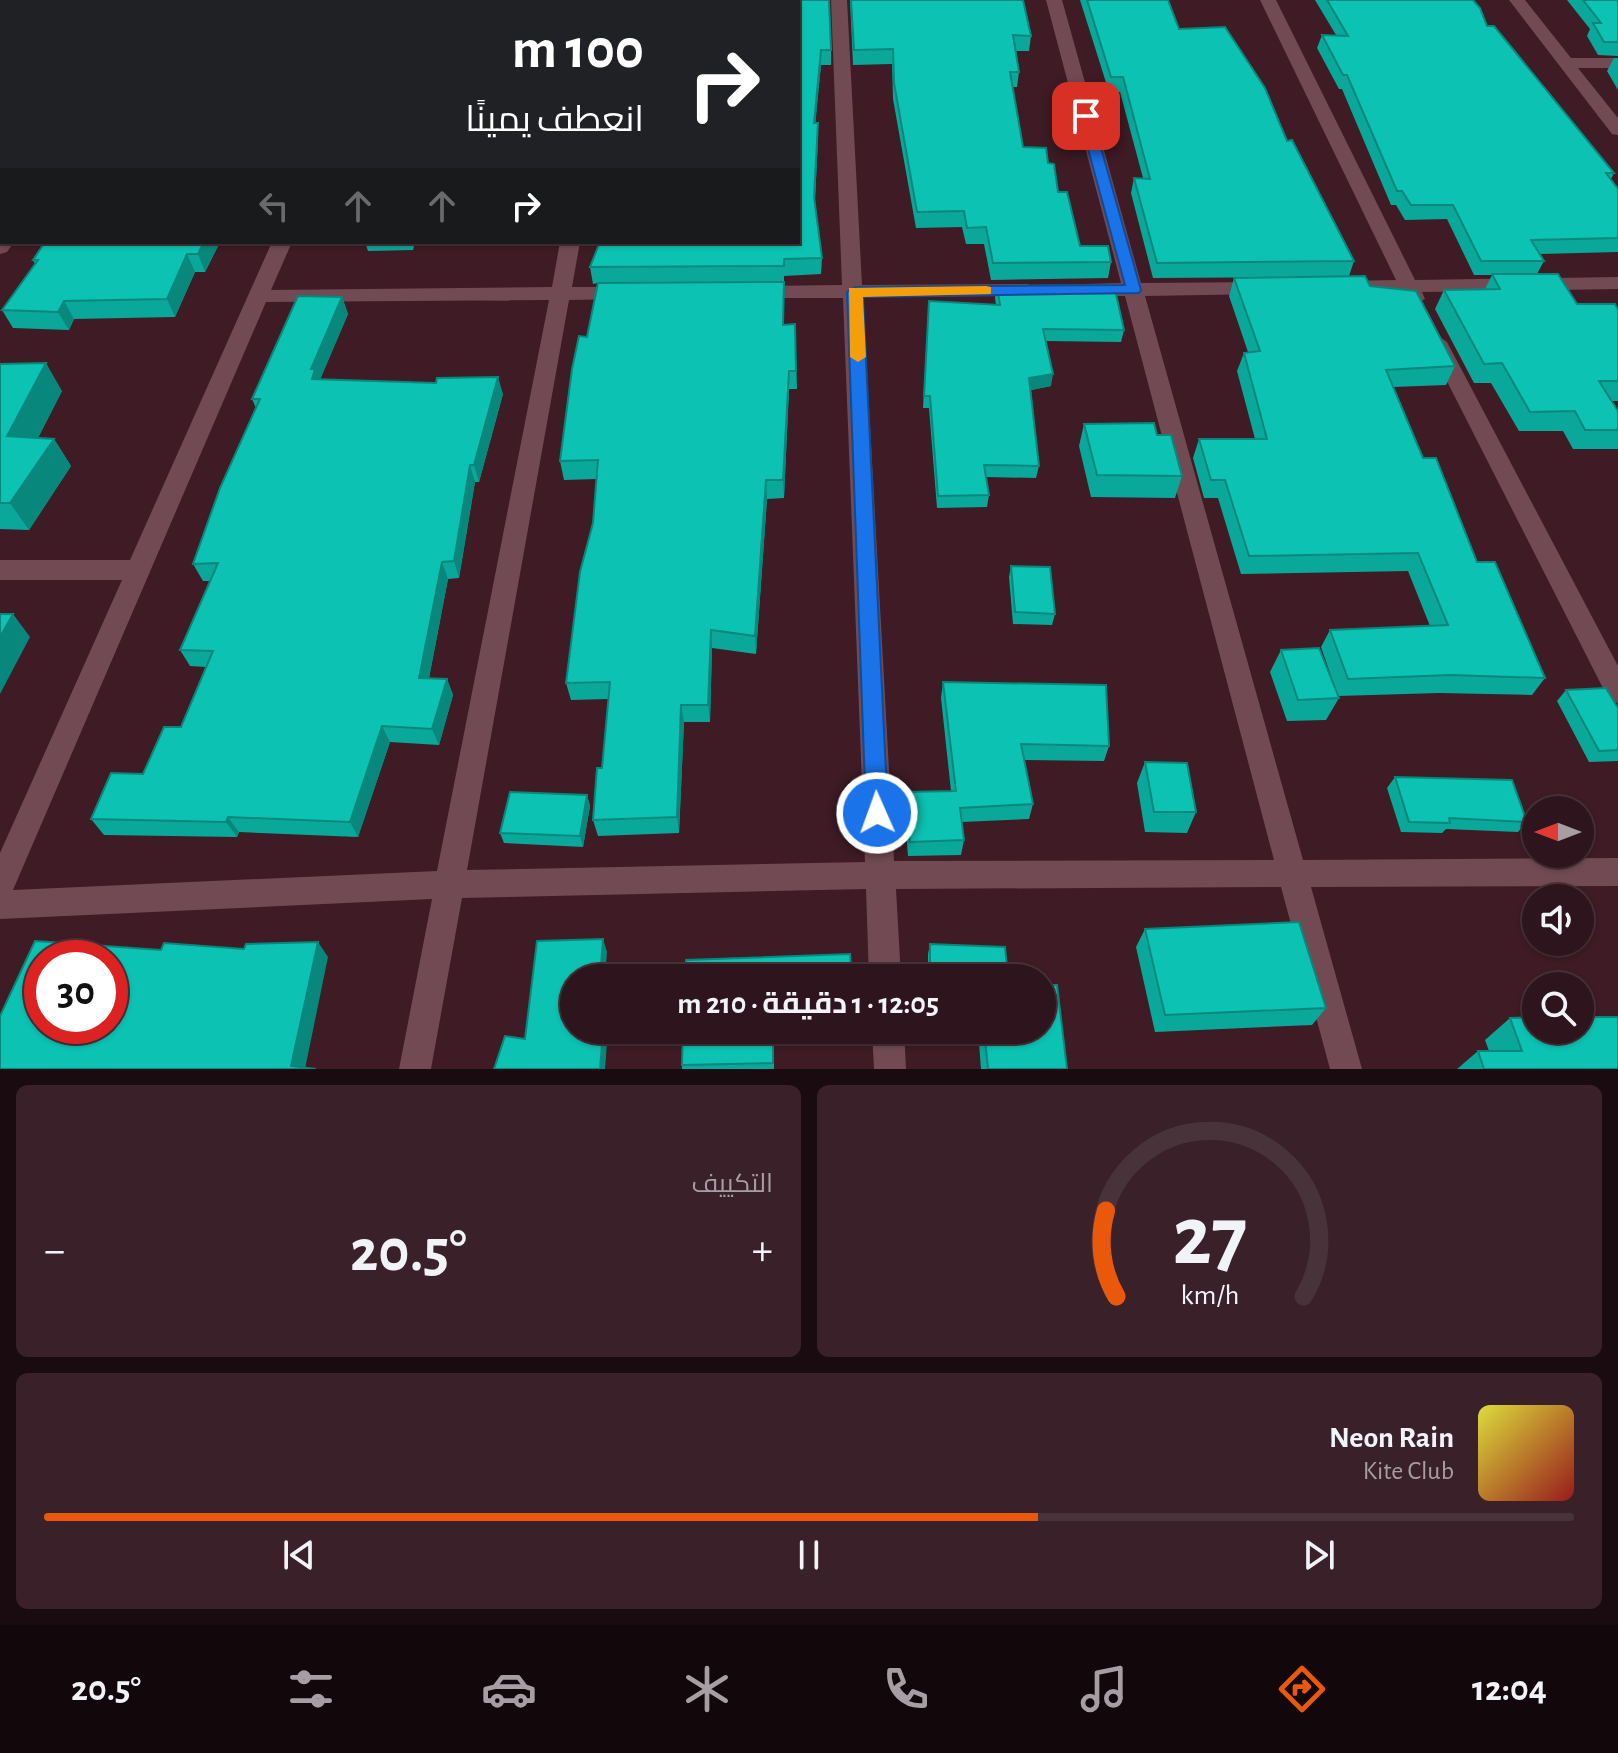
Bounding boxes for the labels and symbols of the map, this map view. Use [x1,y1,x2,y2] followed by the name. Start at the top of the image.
[1052,82,1120,150] pin
[835,771,919,855] position arrow
[1522,796,1594,868] north arrow
[24,940,128,1044] speed limit sign: 30

